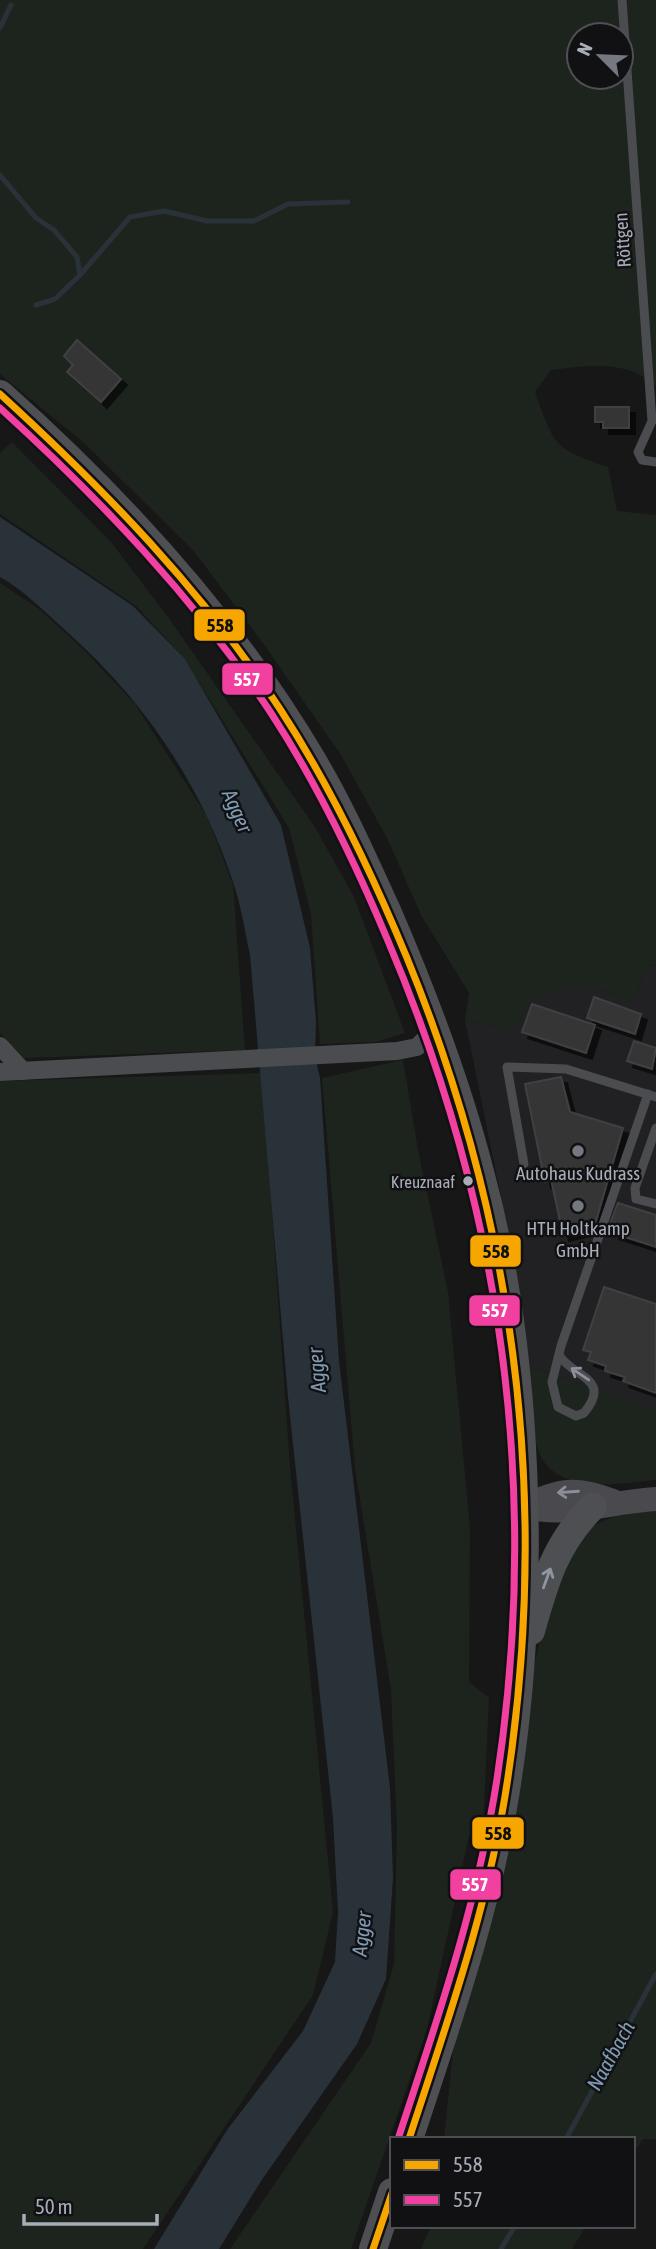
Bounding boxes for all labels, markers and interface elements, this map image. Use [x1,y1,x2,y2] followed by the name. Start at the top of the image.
[565,21,635,91] north arrow
[572,39,597,59] text: N
[609,212,635,268] street label: Röttgen
[193,608,246,642] line badge: 558
[207,614,233,636] text: 558
[221,662,274,696] line badge: 557
[234,668,260,690] text: 557
[217,784,258,837] water label: Agger
[570,1143,586,1159] marker: Autohaus Kudrass
[516,1162,640,1184] place label: Autohaus Kudrass
[391,1172,455,1192] place label: Kreuznaaf
[461,1174,475,1188] marker: Kreuznaaf
[570,1198,586,1214] marker: HTH Holtkamp GmbH
[526,1217,630,1261] place label: HTH Holtkamp GmbH
[469,1234,522,1268] line badge: 558
[483,1240,509,1262] text: 558
[468,1294,521,1327] line badge: 557
[482,1299,508,1321] text: 557
[302,1346,330,1395] water label: Agger
[571,1367,590,1381] one-way arrow
[557,1486,580,1499] one-way arrow
[542,1568,554,1590] one-way arrow
[471,1816,525,1850] line badge: 558
[485,1822,511,1844] text: 558
[449,1868,502,1901] line badge: 557
[462,1873,488,1895] text: 557
[347,1909,375,1959] water label: Agger
[581,2017,639,2094] water label: Naafbach
[390,2137,635,2228] legend
[453,2152,483,2176] text: 558
[24,2182,158,2226] scale bar
[453,2187,483,2211] text: 557
[35,2194,73,2218] text: 50 m

